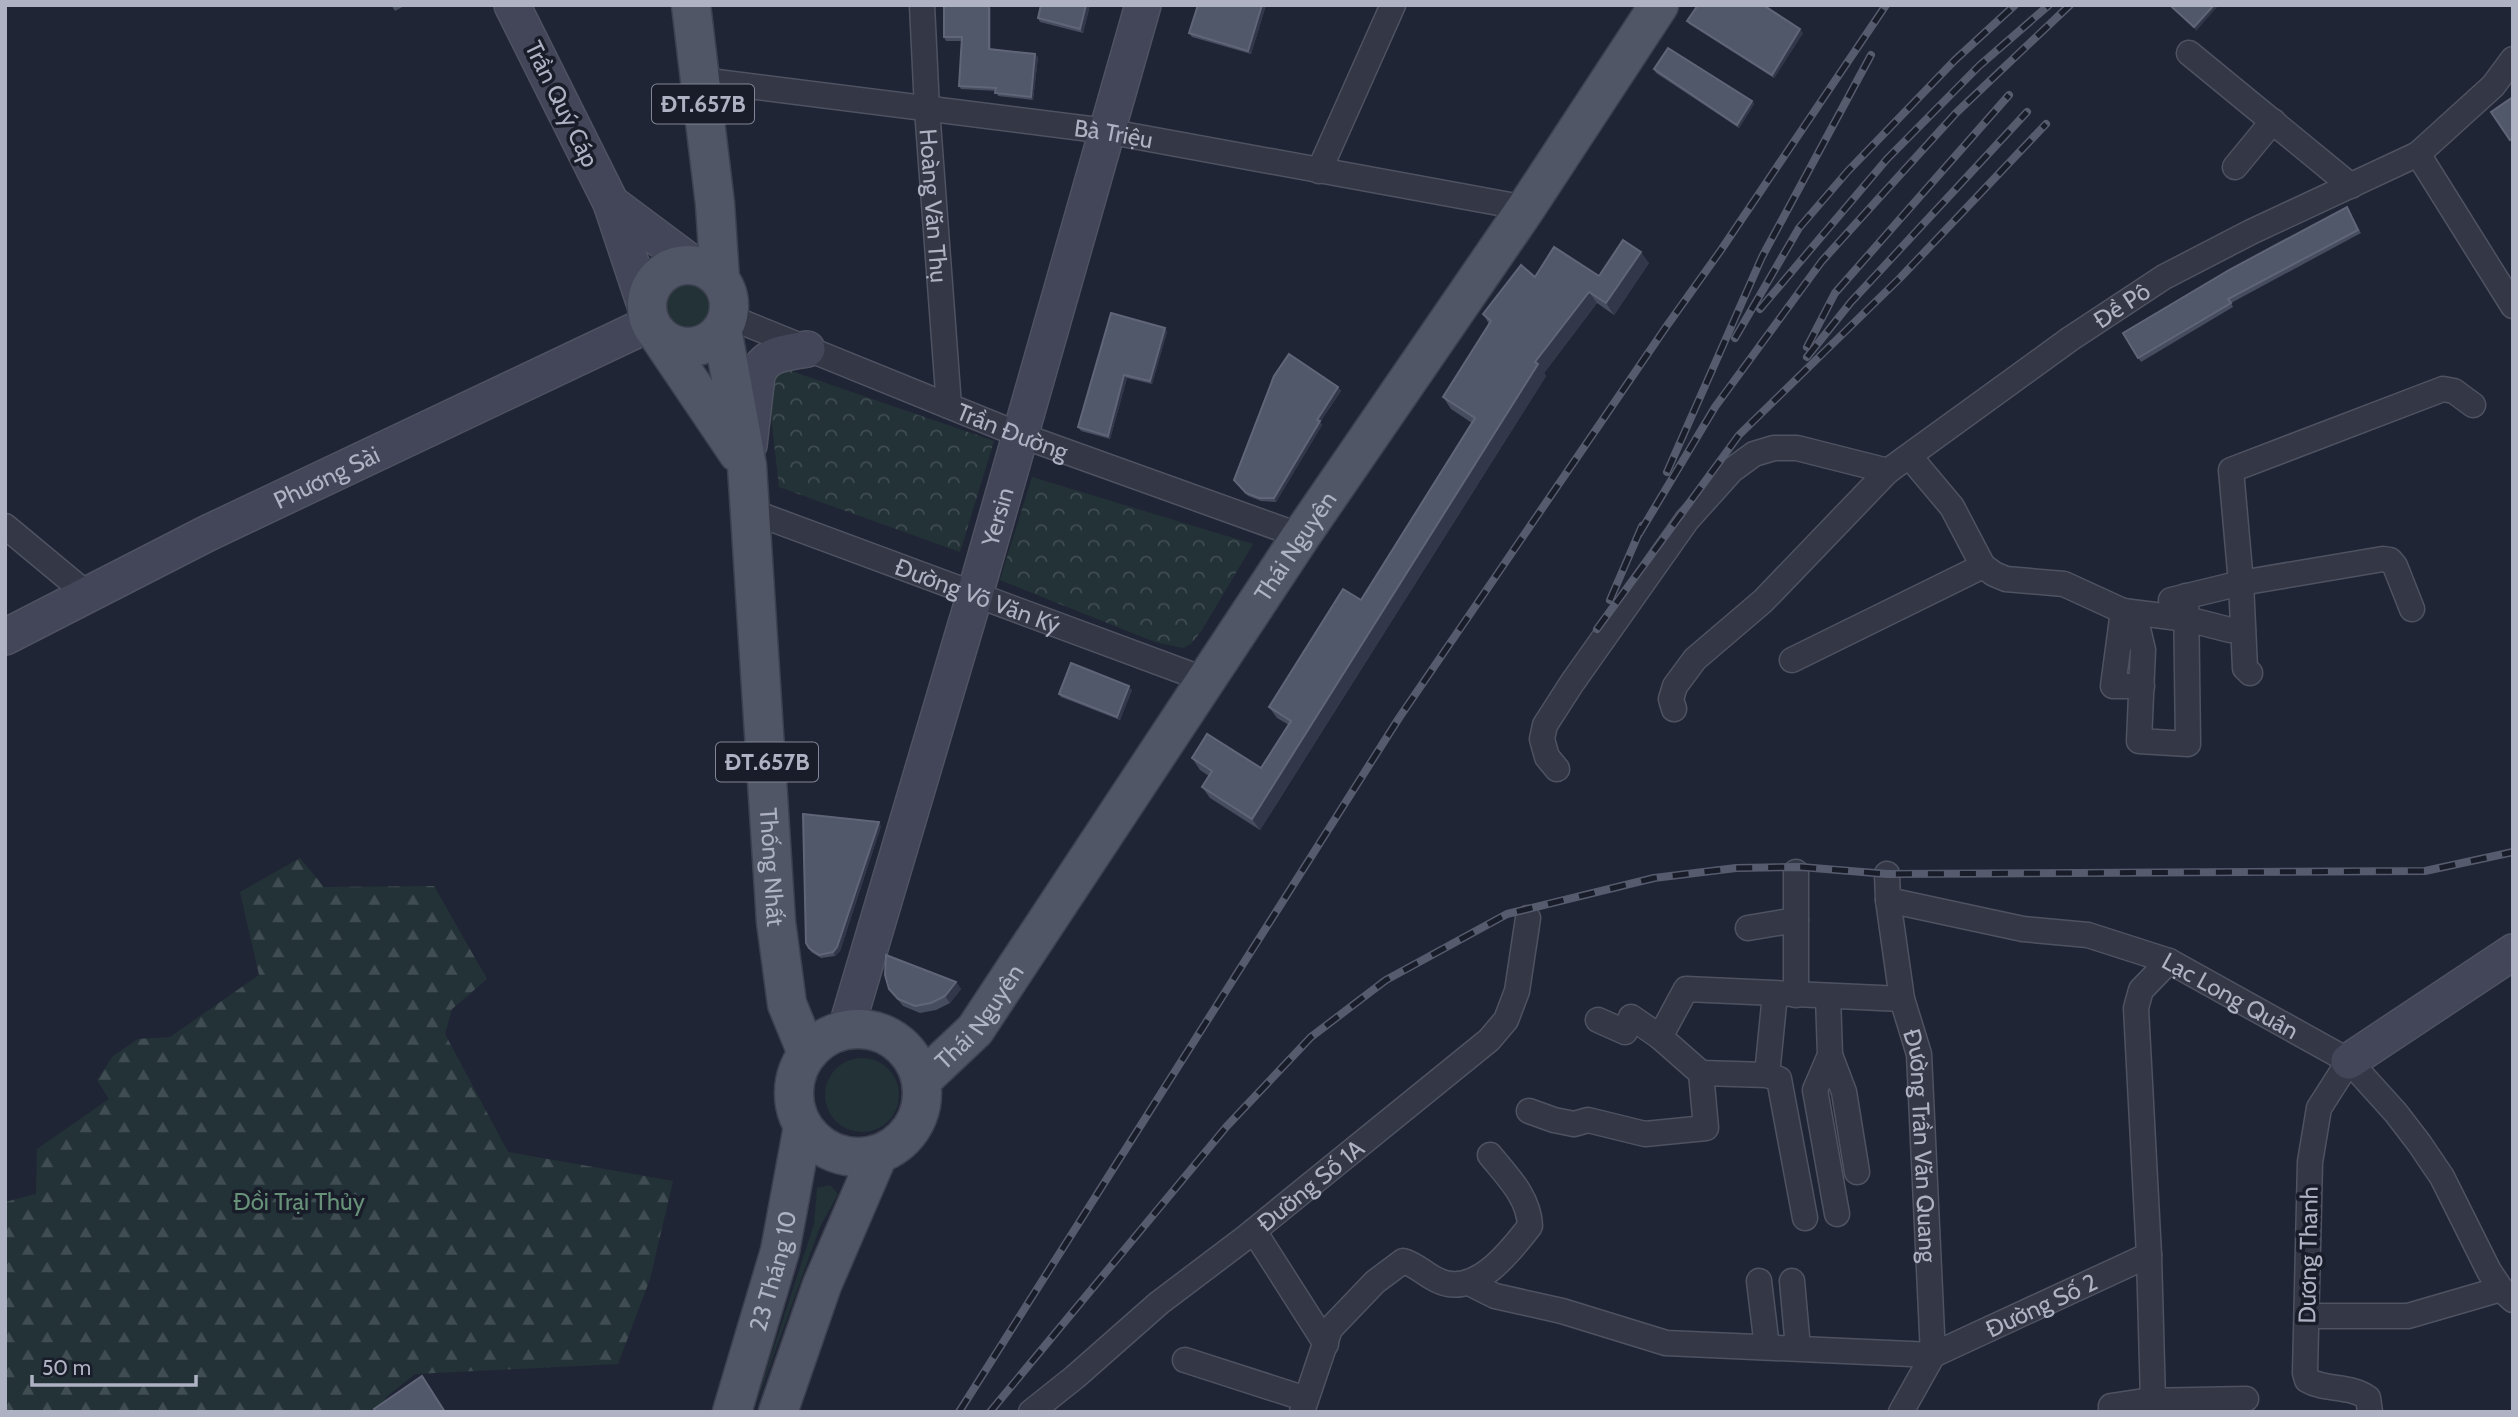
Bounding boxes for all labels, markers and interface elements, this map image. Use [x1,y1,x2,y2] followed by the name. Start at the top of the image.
[519,36,605,172] street label: Trần Quý Cáp
[652,85,754,124] road number: ĐT.657B
[1072,113,1155,154] street label: Bà Triệu
[914,128,954,284] street label: Hoàng Văn Thụ
[2088,276,2155,334] street label: Đề Pô
[953,396,1073,466] street label: Trần Đường
[269,439,384,514] street label: Phương Sài
[975,484,1019,551] street label: Yersin
[1248,485,1342,607] street label: Thái Nguyên
[891,552,1065,639] street label: Đường Võ Văn Ký
[716,742,818,782] road number: ĐT.657B
[754,807,791,928] street label: Thống Nhất
[2157,946,2304,1045] street label: Lạc Long Quân
[929,958,1029,1075] street label: Thái Nguyên
[1898,1025,1943,1264] street label: Đường Trần Văn Quang
[1251,1133,1370,1237] street label: Đường Số 1A
[2292,1186,2324,1324] street label: Dương Thanh
[233,1187,365,1216] park label: Đồi Trại Thủy
[742,1208,802,1334] street label: 23 Tháng 10
[1981,1267,2101,1343] street label: Đường Số 2
[32,1344,196,1388] scale bar
[42,1355,91,1380] text: 50 m

